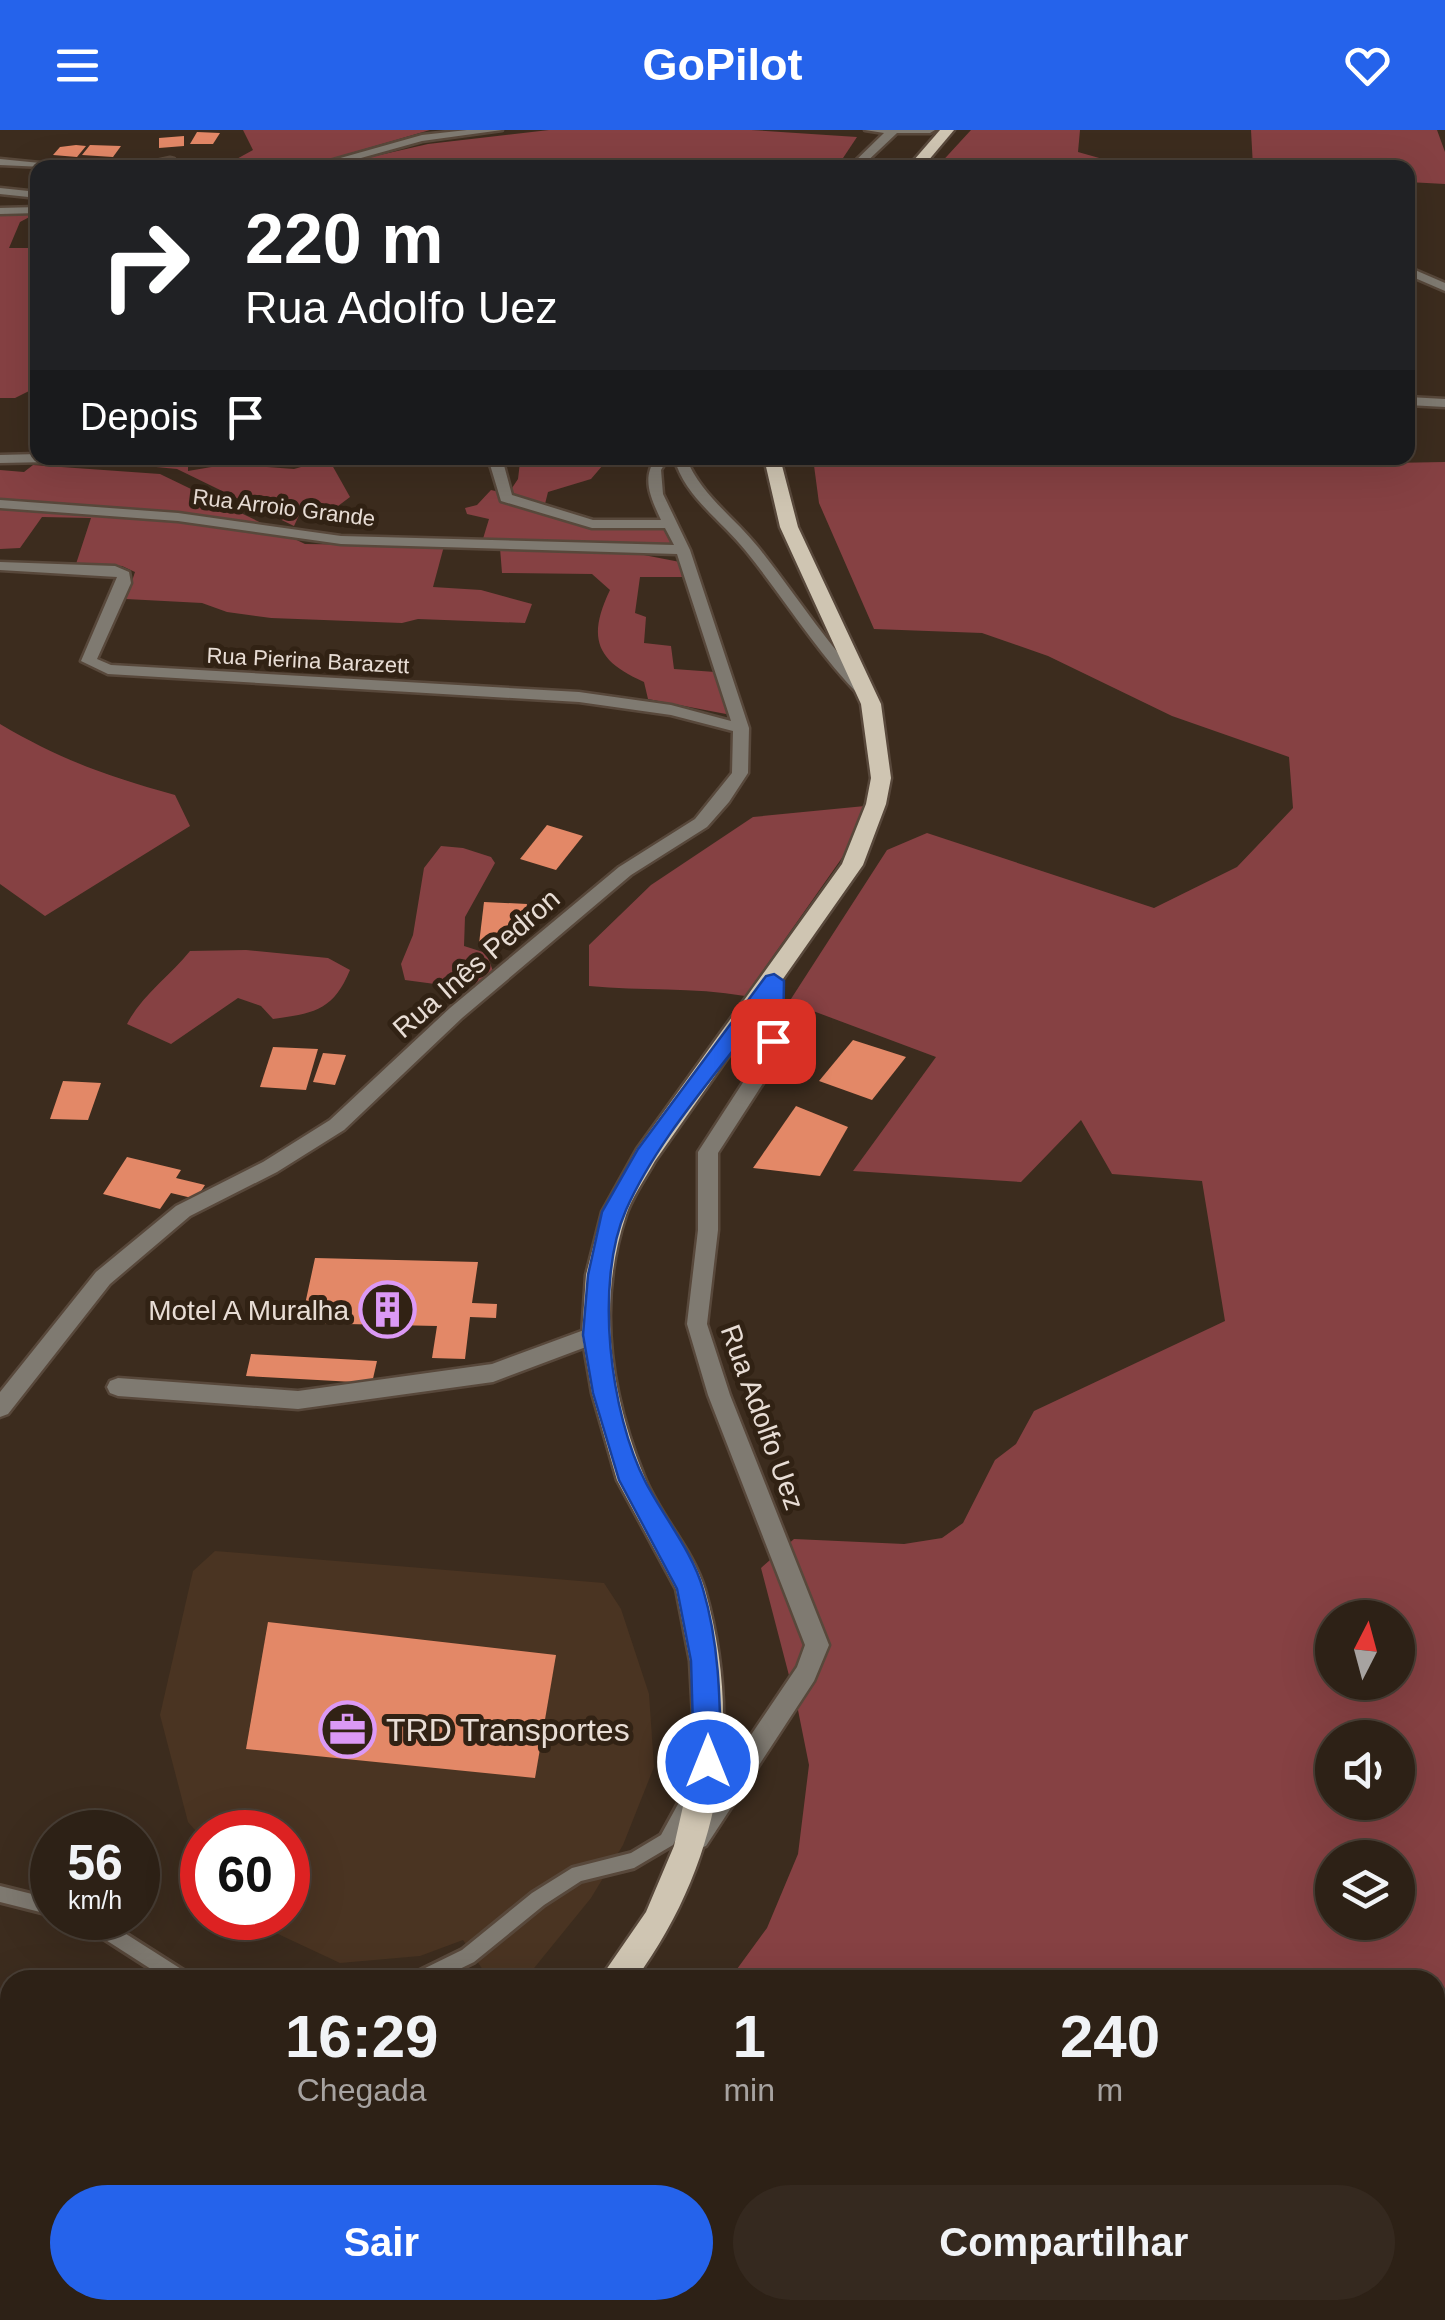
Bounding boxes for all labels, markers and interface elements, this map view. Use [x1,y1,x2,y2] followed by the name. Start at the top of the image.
[50,38,105,93] icon: menu
[1340,38,1395,93] icon: heart
[643,39,802,90] text: GoPilot
[80,200,210,330] icon: right
[245,200,443,278] text: 220 m
[245,282,558,333] text: Rua Adolfo Uez
[218,390,273,445] icon: arrive
[80,396,198,438] text: Depois
[191,484,376,531] street label: Rua Arroio Grande
[206,643,410,678] street label: Rua Pierina Barazett
[387,883,566,1044] street label: Rua Inês Pedron
[731,999,816,1084] pin
[746,1014,801,1069] icon: arrive
[358,1280,418,1340] building icon: Motel A Muralha
[148,1295,349,1326] place label: Motel A Muralha
[715,1320,810,1514] street label: Rua Adolfo Uez
[1315,1600,1415,1700] north arrow
[1315,1600,1415,1940] map controls
[317,1700,377,1760] office icon: TRD Transportes
[656,1710,760,1814] position arrow
[386,1712,630,1748] place label: TRD Transportes
[1315,1720,1415,1820] button: sound
[180,1810,310,1940] speed limit sign: 60
[67,1835,123,1891] text: 56
[1315,1840,1415,1940] button: layers
[68,1886,122,1914] text: km/h
[285,2003,438,2070] text: 16:29
[732,2003,766,2070] text: 1
[1060,2003,1160,2070] text: 240
[297,2072,427,2108] text: Chegada
[723,2072,775,2108] text: min
[1097,2072,1123,2108] text: m
[50,2185,713,2300] button: Sair
[733,2185,1395,2300] button: Compartilhar

